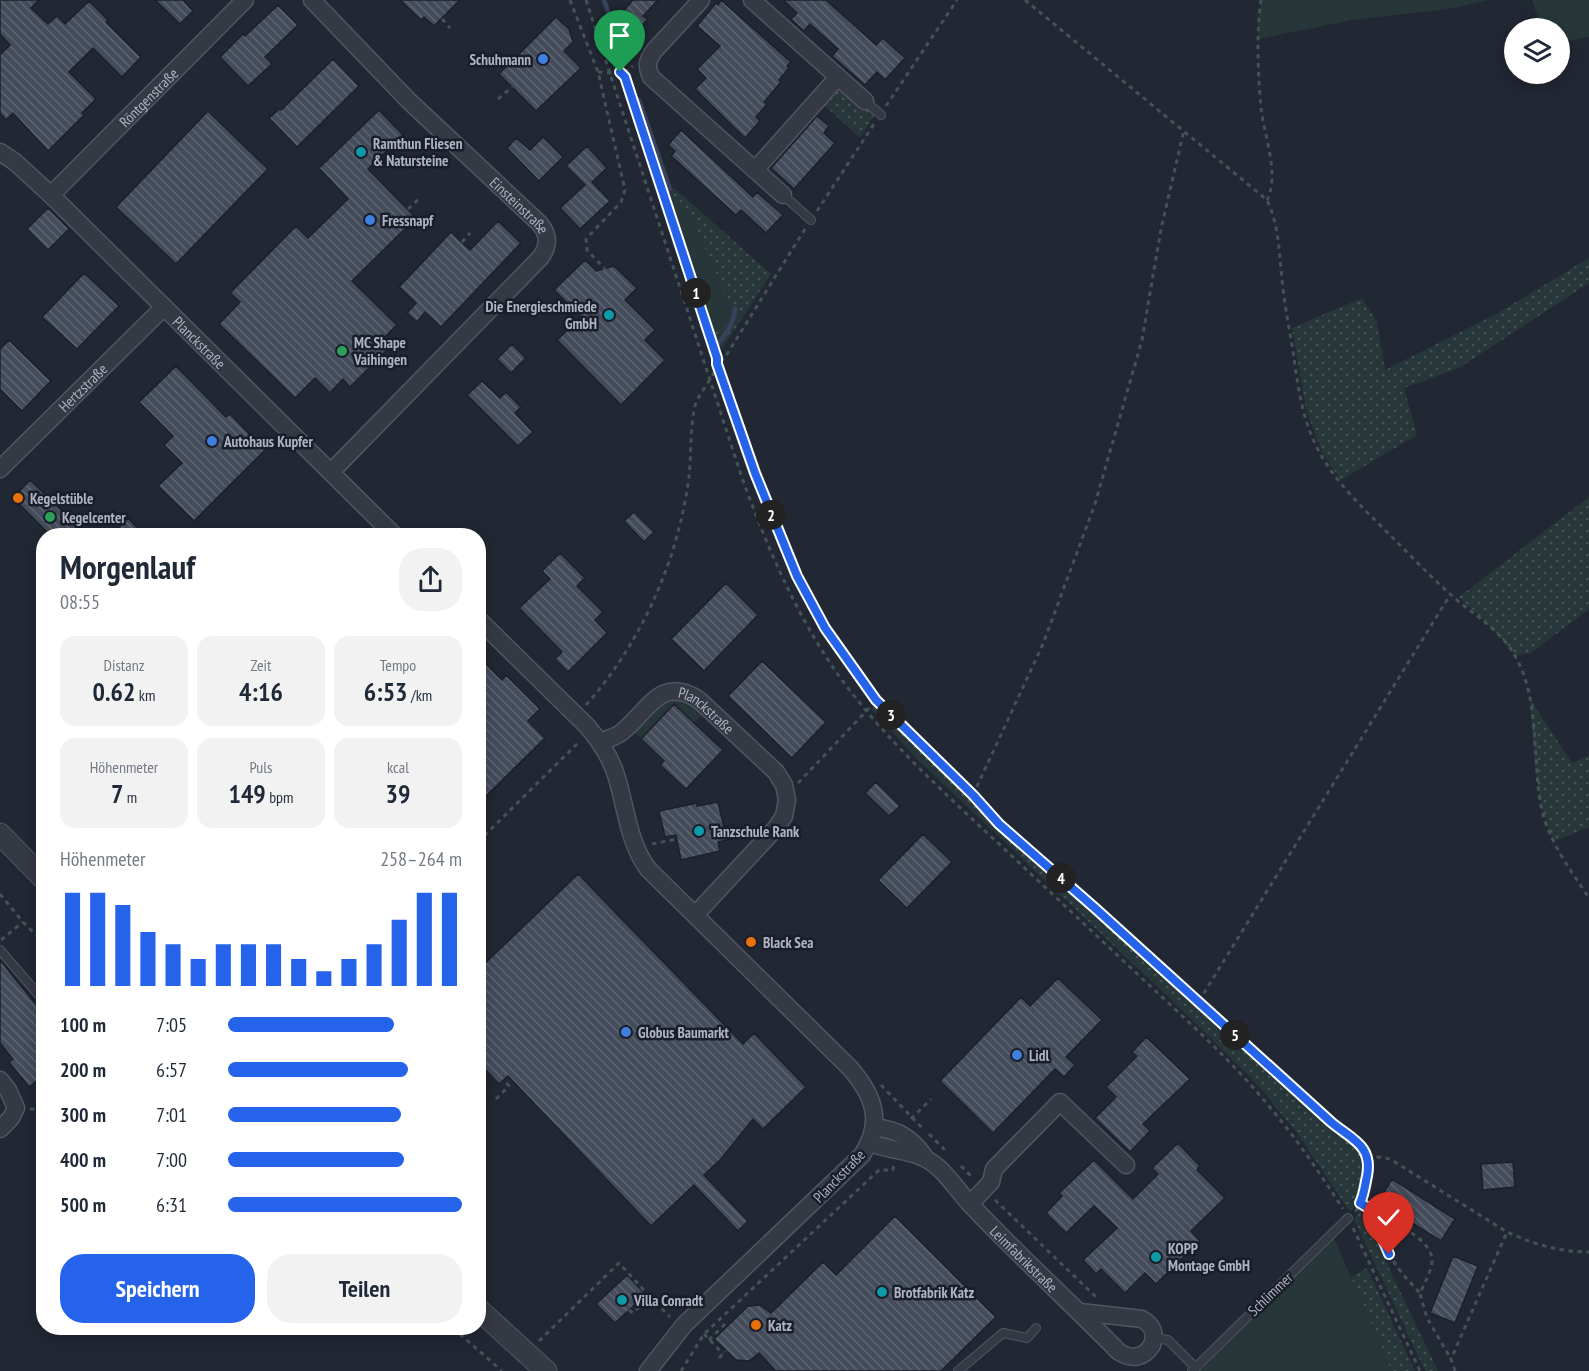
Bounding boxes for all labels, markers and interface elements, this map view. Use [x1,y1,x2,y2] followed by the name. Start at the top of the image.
[594,10,645,72] pin
[1504,18,1570,84] map controls
[1504,18,1570,84] button: layers
[603,19,636,52] icon: arrive
[469,50,531,69] place label: Schuhmann
[536,52,550,66] marker: Schuhmann
[115,64,182,131] street label: Röntgenstraße
[373,134,463,170] place label: Ramthun Fliesen & Natursteine
[354,145,368,159] marker: Ramthun Fliesen & Natursteine
[486,173,553,237] street label: Einsteinstraße
[382,211,434,230] place label: Fressnapf
[363,213,377,227] marker: Fressnapf
[681,278,711,308] pin: 1
[692,283,700,303] text: 1
[486,297,597,333] place label: Die Energieschmiede GmbH
[602,308,616,322] marker: Die Energieschmiede GmbH
[169,312,230,373] street label: Planckstraße
[353,333,407,369] place label: MC Shape Vaihingen
[335,344,349,358] marker: MC Shape Vaihingen
[54,359,111,416] street label: Hertzstraße
[223,432,313,451] place label: Autohaus Kupfer
[205,434,219,448] marker: Autohaus Kupfer
[30,489,93,508] place label: Kegelstüble
[11,491,25,505] marker: Kegelstüble
[756,500,786,530] pin: 2
[767,505,775,525] text: 2
[62,508,126,527] place label: Kegelcenter
[43,510,57,524] marker: Kegelcenter
[60,545,195,588] text: Morgenlauf
[399,548,462,611] button: share
[60,589,100,615] text: 08:55
[104,655,144,675] text: Distanz
[251,655,271,675] text: Zeit
[380,655,416,675] text: Tempo
[93,675,135,708] text: 0.62
[239,675,283,708] text: 4:16
[364,675,408,708] text: 6:53
[677,682,738,738] street label: Planckstraße
[135,685,155,705] text: km
[408,685,432,705] text: /km
[876,700,906,730] pin: 3
[887,705,895,725] text: 3
[90,757,158,777] text: Höhenmeter
[250,757,272,777] text: Puls
[387,757,409,777] text: kcal
[111,777,123,810] text: 7
[228,777,266,810] text: 149
[386,777,410,810] text: 39
[123,787,137,807] text: m
[266,787,294,807] text: bpm
[711,822,800,841] place label: Tanzschule Rank
[692,824,706,838] marker: Tanzschule Rank
[60,846,146,872] text: Höhenmeter
[380,846,462,872] text: 258–264 m
[1046,863,1076,893] pin: 4
[1057,868,1065,888] text: 4
[763,933,814,952] place label: Black Sea
[744,935,758,949] marker: Black Sea
[60,1012,106,1038] text: 100 m
[156,1012,187,1038] text: 7:05
[1220,1020,1250,1050] pin: 5
[638,1023,729,1042] place label: Globus Baumarkt
[619,1025,633,1039] marker: Globus Baumarkt
[1231,1025,1239,1045] text: 5
[1029,1046,1049,1065] place label: Lidl
[1010,1048,1024,1062] marker: Lidl
[60,1057,106,1083] text: 200 m
[156,1057,187,1083] text: 6:57
[60,1102,106,1128] text: 300 m
[156,1102,187,1128] text: 7:01
[809,1145,869,1207] street label: Planckstraße
[60,1147,106,1173] text: 400 m
[156,1147,187,1173] text: 7:00
[60,1192,106,1218] text: 500 m
[156,1192,187,1218] text: 6:31
[1363,1192,1414,1254] pin
[1372,1201,1405,1234] icon: check
[986,1221,1062,1296] street label: Leimfabrikstraße
[1168,1239,1250,1275] place label: KOPP Montage GmbH
[1149,1250,1163,1264] marker: KOPP Montage GmbH
[60,1254,255,1323] button: Speichern
[267,1254,462,1323] button: Teilen
[1244,1267,1297,1320] street label: Schlimmer
[894,1283,974,1302] place label: Brotfabrik Katz
[875,1285,889,1299] marker: Brotfabrik Katz
[633,1291,703,1310] place label: Villa Conradt
[615,1293,629,1307] marker: Villa Conradt
[768,1316,792,1335] place label: Katz
[749,1318,763,1332] marker: Katz

